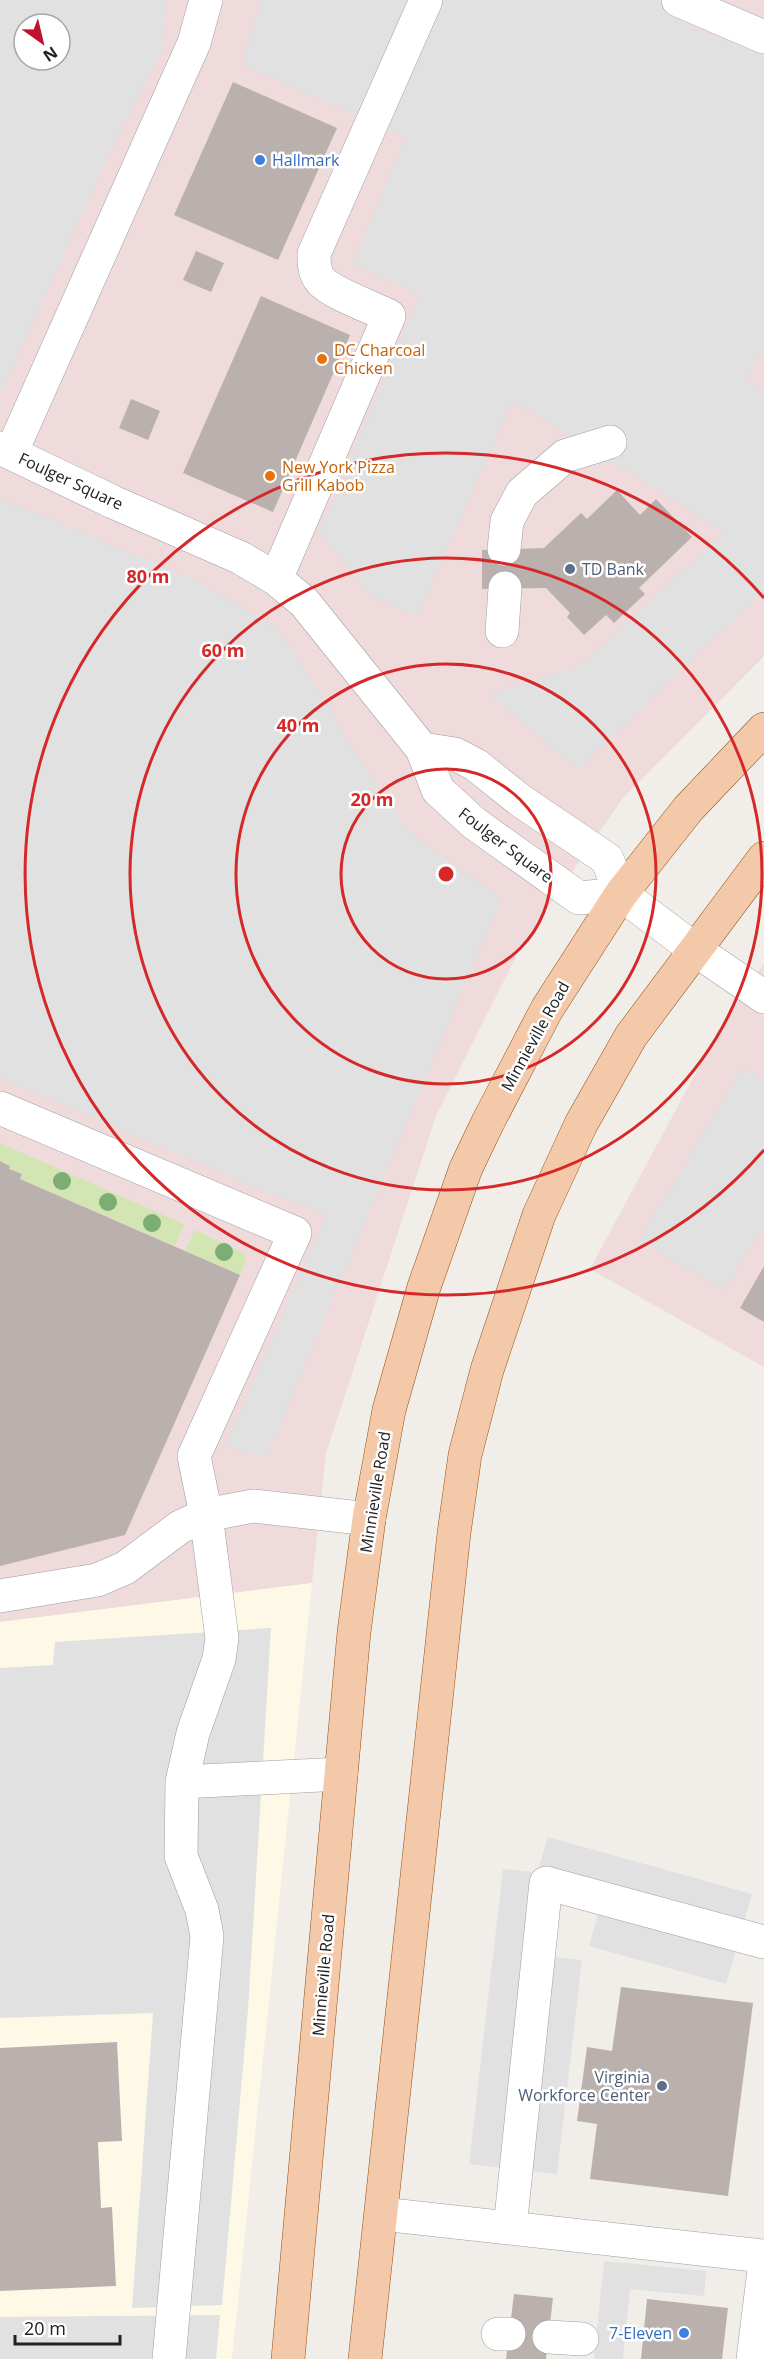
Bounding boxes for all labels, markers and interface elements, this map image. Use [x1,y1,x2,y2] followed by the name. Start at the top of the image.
[12,12,72,72] north arrow
[39,42,62,67] text: N
[272,149,340,171] place label: Hallmark
[253,153,267,167] marker: Hallmark
[334,339,425,379] place label: DC Charcoal Chicken
[315,352,329,366] marker: DC Charcoal Chicken
[15,447,127,515] street label: Foulger Square
[282,456,395,496] place label: New York Pizza Grill Kabob
[263,469,277,483] marker: New York Pizza Grill Kabob
[582,558,645,580] place label: TD Bank
[563,562,577,576] marker: TD Bank
[127,564,169,588] text: 80 m
[202,638,244,662] text: 60 m
[277,713,319,737] text: 40 m
[351,787,393,811] text: 20 m
[454,802,558,888] street label: Foulger Square
[436,864,456,884] centre of rings
[496,977,574,1095] street label: Minnieville Road
[355,1430,395,1554] street label: Minnieville Road
[307,1913,339,2037] street label: Minnieville Road
[518,2066,650,2106] place label: Virginia Workforce Center
[655,2079,669,2093] marker: Virginia Workforce Center
[15,2308,120,2346] scale bar
[24,2316,66,2340] text: 20 m
[609,2322,672,2344] place label: 7-Eleven
[677,2326,691,2340] marker: 7-Eleven

